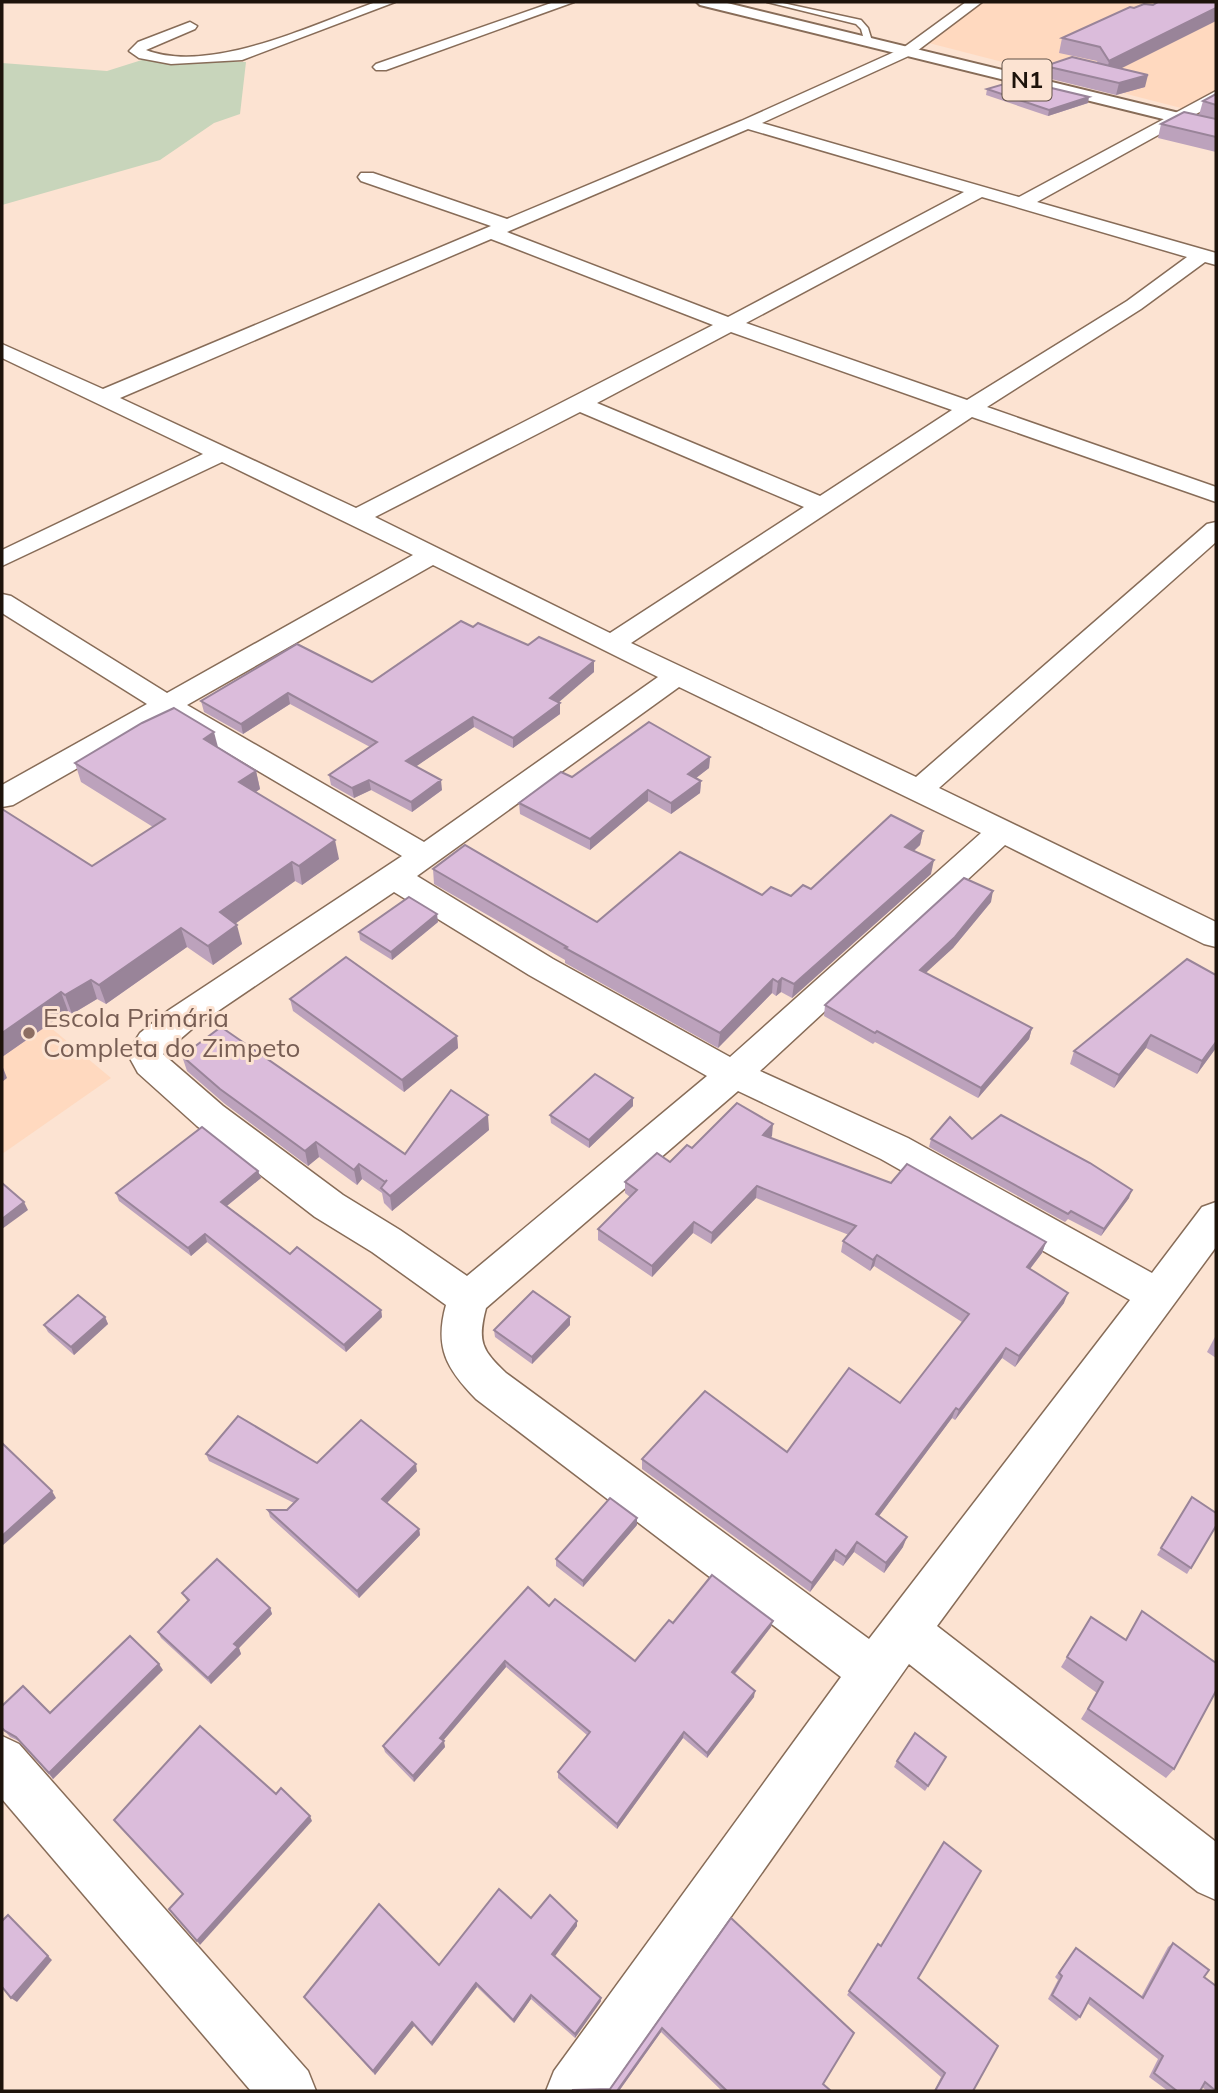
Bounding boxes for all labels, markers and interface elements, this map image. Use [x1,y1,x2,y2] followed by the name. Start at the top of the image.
[1002,60,1052,100] road number: N1
[43,1001,300,1064] place label: Escola Primária Completa do Zimpeto
[21,1025,37,1041] marker: Escola Primária Completa do Zimpeto

